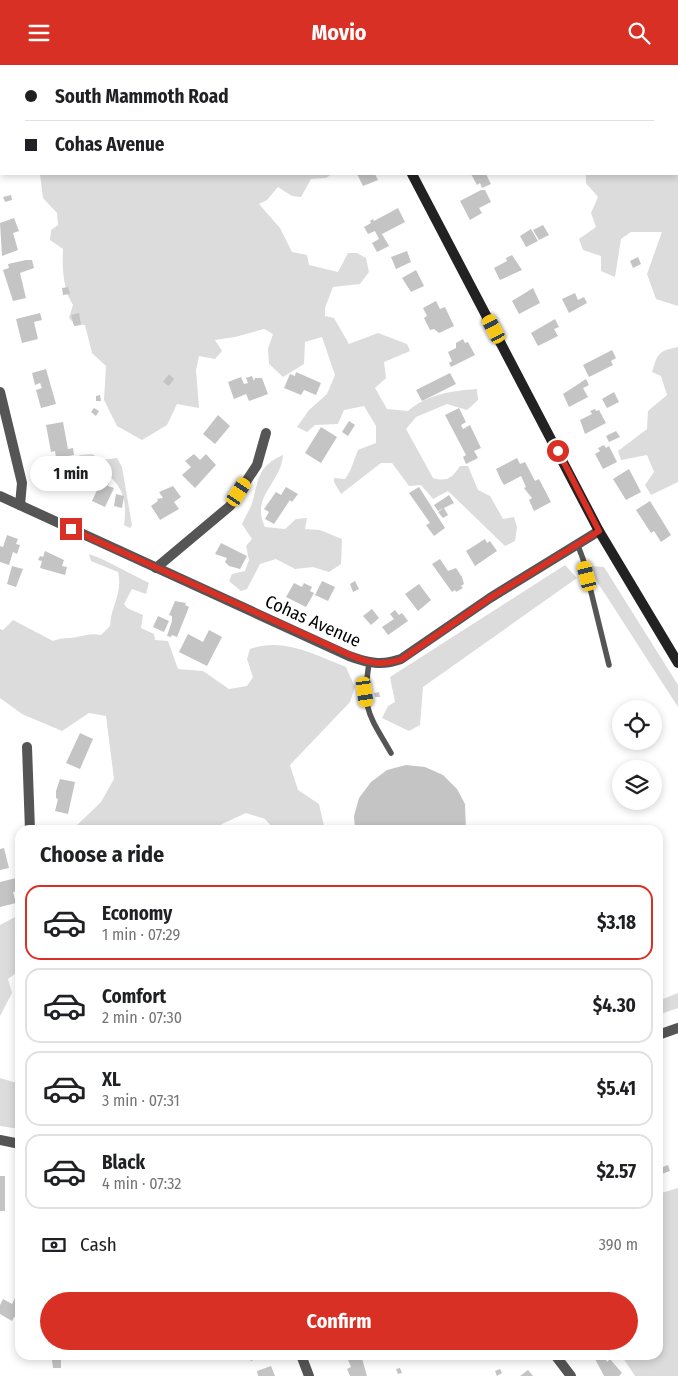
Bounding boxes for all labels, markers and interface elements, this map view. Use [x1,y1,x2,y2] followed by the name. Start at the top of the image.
[25,19,53,47] icon: menu
[311,19,367,46] text: Movio
[625,19,653,47] icon: search
[55,85,229,108] text: South Mammoth Road
[55,133,164,156] text: Cohas Avenue
[480,312,507,346] car
[547,440,569,462] route start
[30,457,112,491] callout: 1 min
[54,464,88,483] text: 1 min
[224,475,253,509] car
[60,518,82,540] route end
[576,560,597,592] car
[262,590,364,652] street label: Cohas Avenue
[355,676,374,708] car
[612,700,662,810] map controls
[612,700,662,750] button: locate
[612,760,662,810] button: layers
[40,841,164,868] text: Choose a ride
[42,900,87,945] icon: car
[102,902,172,925] text: Economy
[597,911,636,934] text: $3.18
[102,925,180,944] text: 1 min · 07:29
[42,983,87,1028] icon: car
[102,985,166,1008] text: Comfort
[593,994,636,1017] text: $4.30
[102,1008,182,1027] text: 2 min · 07:30
[42,1066,87,1111] icon: car
[102,1068,121,1091] text: XL
[597,1077,636,1100] text: $5.41
[102,1091,180,1110] text: 3 min · 07:31
[42,1149,87,1194] icon: car
[102,1151,145,1174] text: Black
[596,1160,636,1183] text: $2.57
[102,1174,181,1193] text: 4 min · 07:32
[40,1231,68,1259] icon: cash
[80,1233,117,1256] text: Cash
[599,1235,638,1254] text: 390 m
[40,1292,638,1350] button: Confirm

